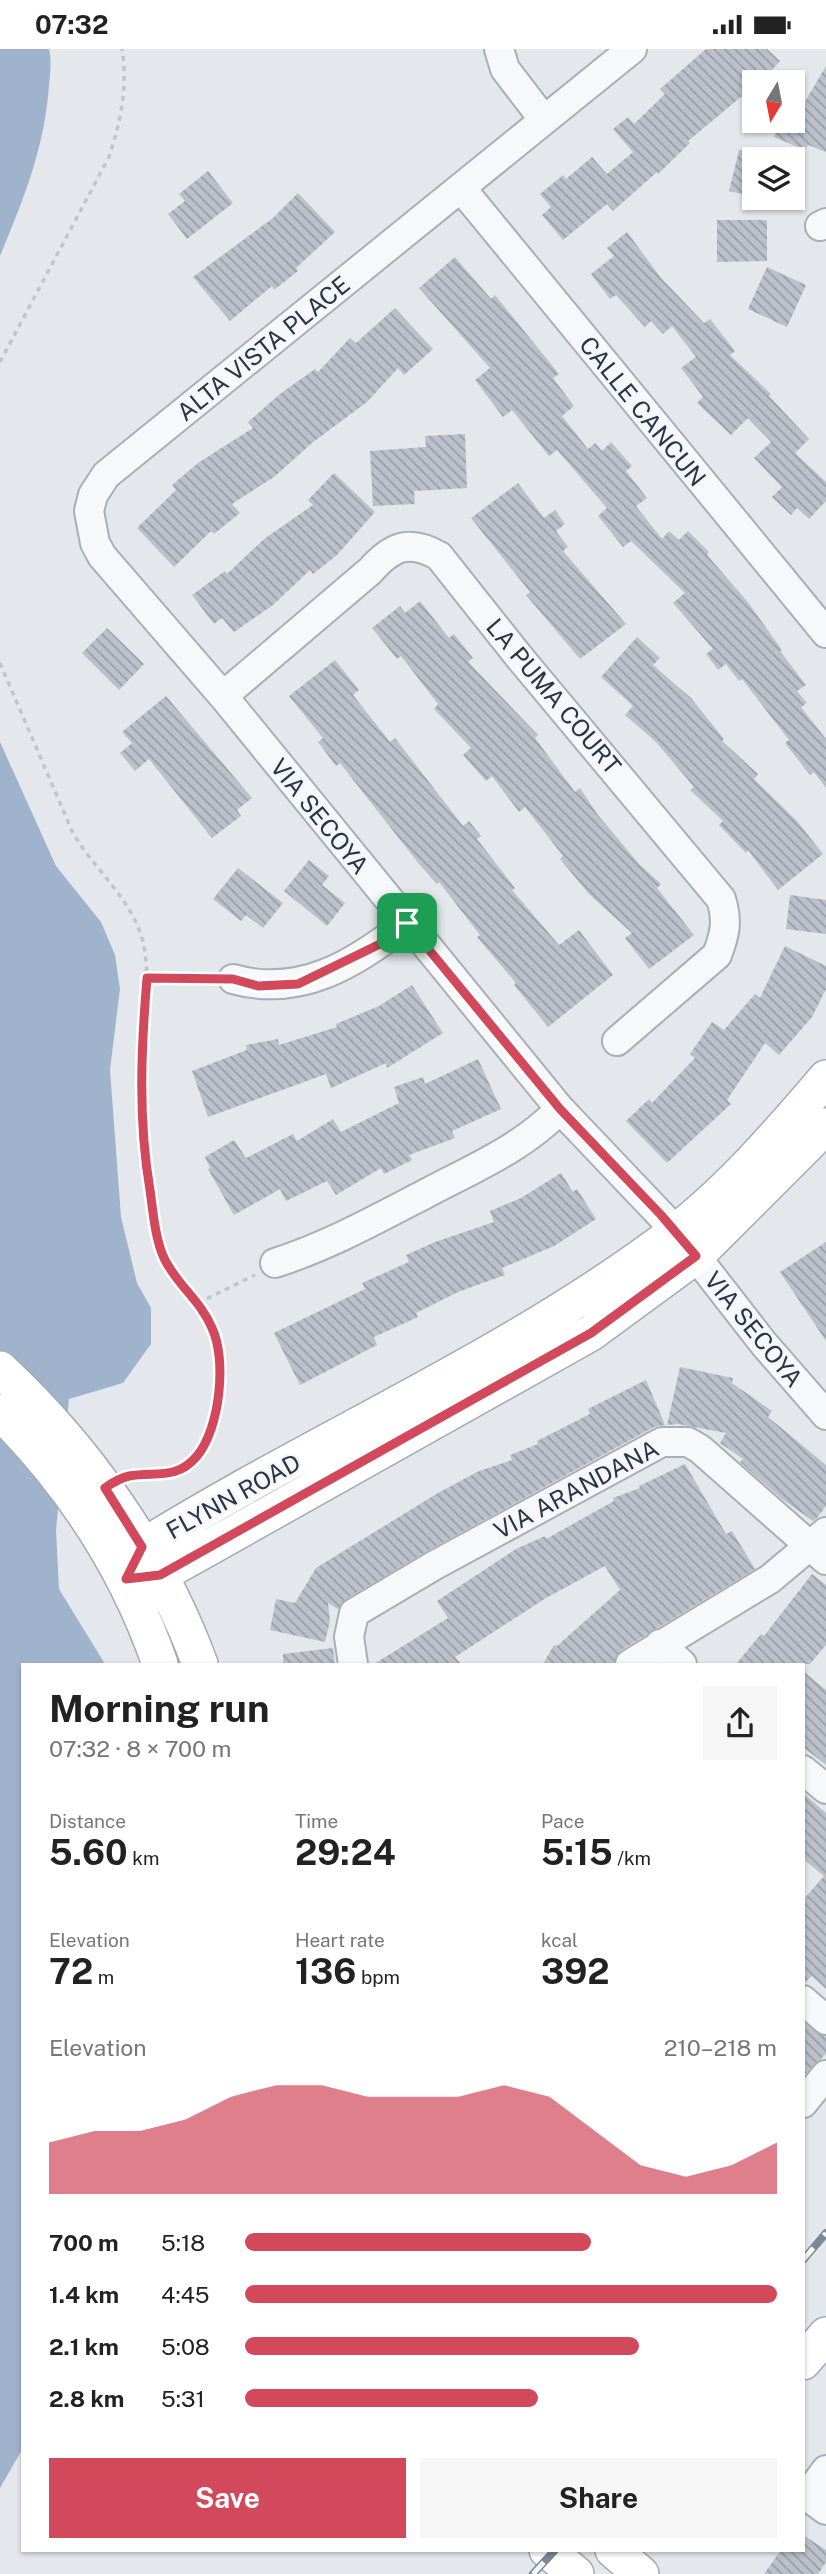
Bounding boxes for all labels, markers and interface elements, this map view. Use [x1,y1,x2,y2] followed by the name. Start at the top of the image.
[35,9,108,40] text: 07:32
[742,70,805,133] north arrow
[742,70,805,210] map controls
[742,147,805,210] button: layers
[171,270,355,426] street label: ALTA VISTA PLACE
[574,331,712,491] street label: CALLE CANCUN
[481,613,627,779] street label: LA PUMA COURT
[265,753,375,879] street label: VIA SECOYA
[377,893,437,953] pin
[388,904,426,942] icon: arrive
[699,1266,809,1392] street label: VIA SECOYA
[489,1434,663,1544] street label: VIA ARANDANA
[161,1448,305,1544] street label: FLYNN ROAD
[49,1686,270,1731] text: Morning run
[703,1686,777,1760] button: share
[49,1735,232,1762] text: 07:32 · 8 × 700 m
[49,1810,126,1832] text: Distance
[295,1810,338,1832] text: Time
[541,1810,584,1832] text: Pace
[49,1832,128,1873] text: 5.60
[295,1832,396,1873] text: 29:24
[541,1832,613,1873] text: 5:15
[128,1847,159,1869] text: km
[613,1847,651,1869] text: /km
[49,1929,130,1951] text: Elevation
[295,1929,385,1951] text: Heart rate
[541,1929,578,1951] text: kcal
[49,1951,93,1992] text: 72
[295,1951,356,1992] text: 136
[541,1951,609,1992] text: 392
[93,1966,114,1988] text: m
[356,1966,400,1988] text: bpm
[49,2034,147,2061] text: Elevation
[664,2034,777,2061] text: 210–218 m
[49,2229,119,2256] text: 700 m
[161,2229,205,2256] text: 5:18
[49,2281,119,2308] text: 1.4 km
[161,2281,209,2308] text: 4:45
[49,2333,119,2360] text: 2.1 km
[161,2333,210,2360] text: 5:08
[49,2385,124,2412] text: 2.8 km
[161,2385,205,2412] text: 5:31
[49,2458,406,2538] button: Save
[420,2458,777,2538] button: Share

